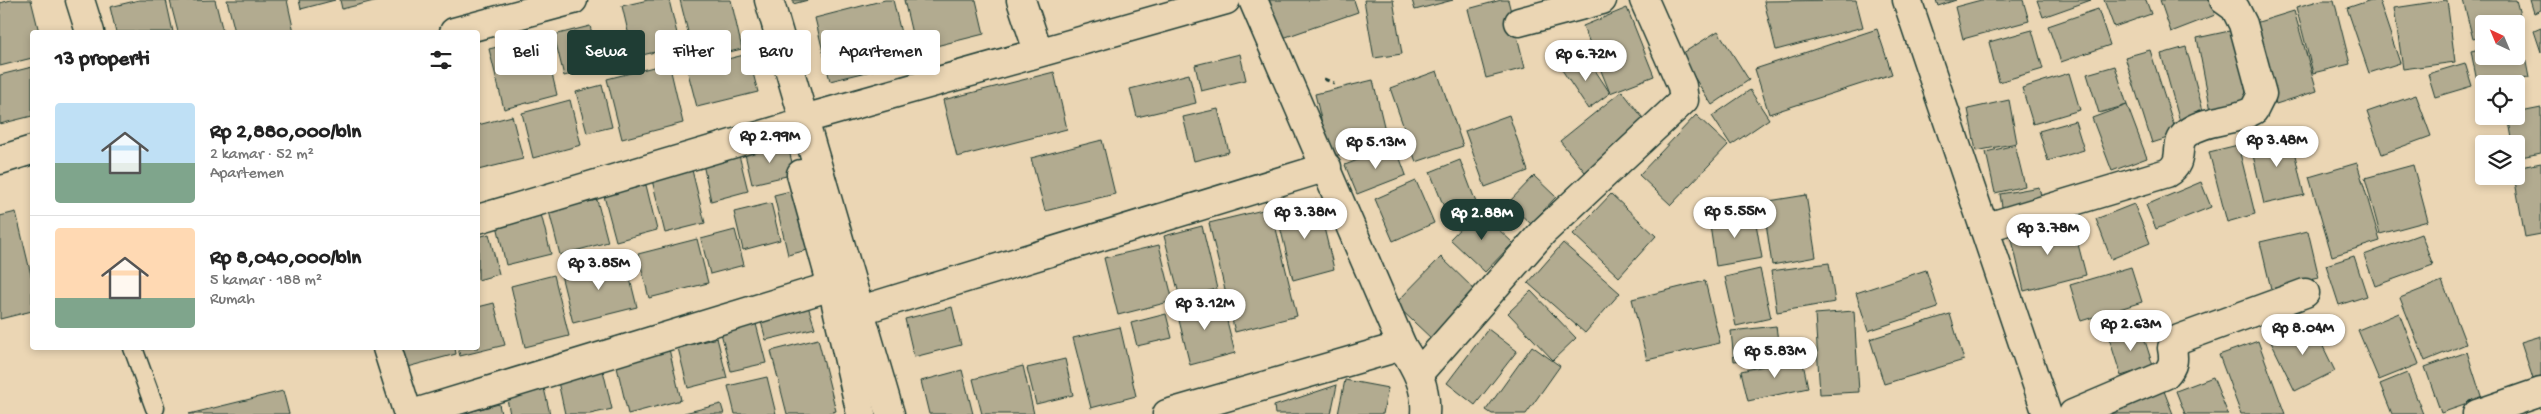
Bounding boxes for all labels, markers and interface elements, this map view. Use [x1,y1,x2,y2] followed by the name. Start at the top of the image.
[2475,15,2525,65] north arrow
[2475,15,2525,185] map controls
[495,30,557,75] chip: Beli
[567,30,645,75] chip: Sewa
[655,30,731,75] chip: Filter
[741,30,811,75] chip: Baru
[821,30,940,75] chip: Apartemen
[1534,39,1638,82] pin: Rp 6.72M
[427,46,455,74] icon: filters
[1556,46,1616,65] text: Rp 6.72M
[55,48,150,73] text: 13 properti
[2475,75,2525,125] button: locate
[210,121,361,146] text: Rp 2,880,000/bln
[718,121,822,164] pin: Rp 2.99M
[95,123,155,183] icon: home
[2225,126,2329,168] pin: Rp 3.48M
[740,128,800,147] text: Rp 2.99M
[1324,128,1428,170] pin: Rp 5.13M
[2247,132,2307,151] text: Rp 3.48M
[1346,134,1406,153] text: Rp 5.13M
[2475,135,2525,185] button: layers
[210,146,314,165] text: 2 kamar · 52 m²
[210,165,284,184] text: Apartemen
[1683,196,1787,239] pin: Rp 5.55M
[1253,198,1357,240] pin: Rp 3.38M
[1430,198,1534,241] pin: Rp 2.88M
[1704,203,1766,222] text: Rp 5.55M
[1274,204,1336,223] text: Rp 3.38M
[1451,205,1513,224] text: Rp 2.88M
[1996,214,2100,256] pin: Rp 3.78M
[2017,220,2079,239] text: Rp 3.78M
[210,247,361,272] text: Rp 8,040,000/bln
[95,248,155,308] icon: home
[547,248,651,291] pin: Rp 3.85M
[568,255,630,274] text: Rp 3.85M
[210,272,322,291] text: 5 kamar · 188 m²
[1153,288,1257,331] pin: Rp 3.12M
[210,291,255,310] text: Rumah
[1176,295,1234,314] text: Rp 3.12M
[2079,310,2183,352] pin: Rp 2.63M
[2251,314,2355,356] pin: Rp 8.04M
[2101,316,2161,335] text: Rp 2.63M
[2272,320,2334,339] text: Rp 8.04M
[1723,336,1827,379] pin: Rp 5.83M
[1744,343,1806,362] text: Rp 5.83M

